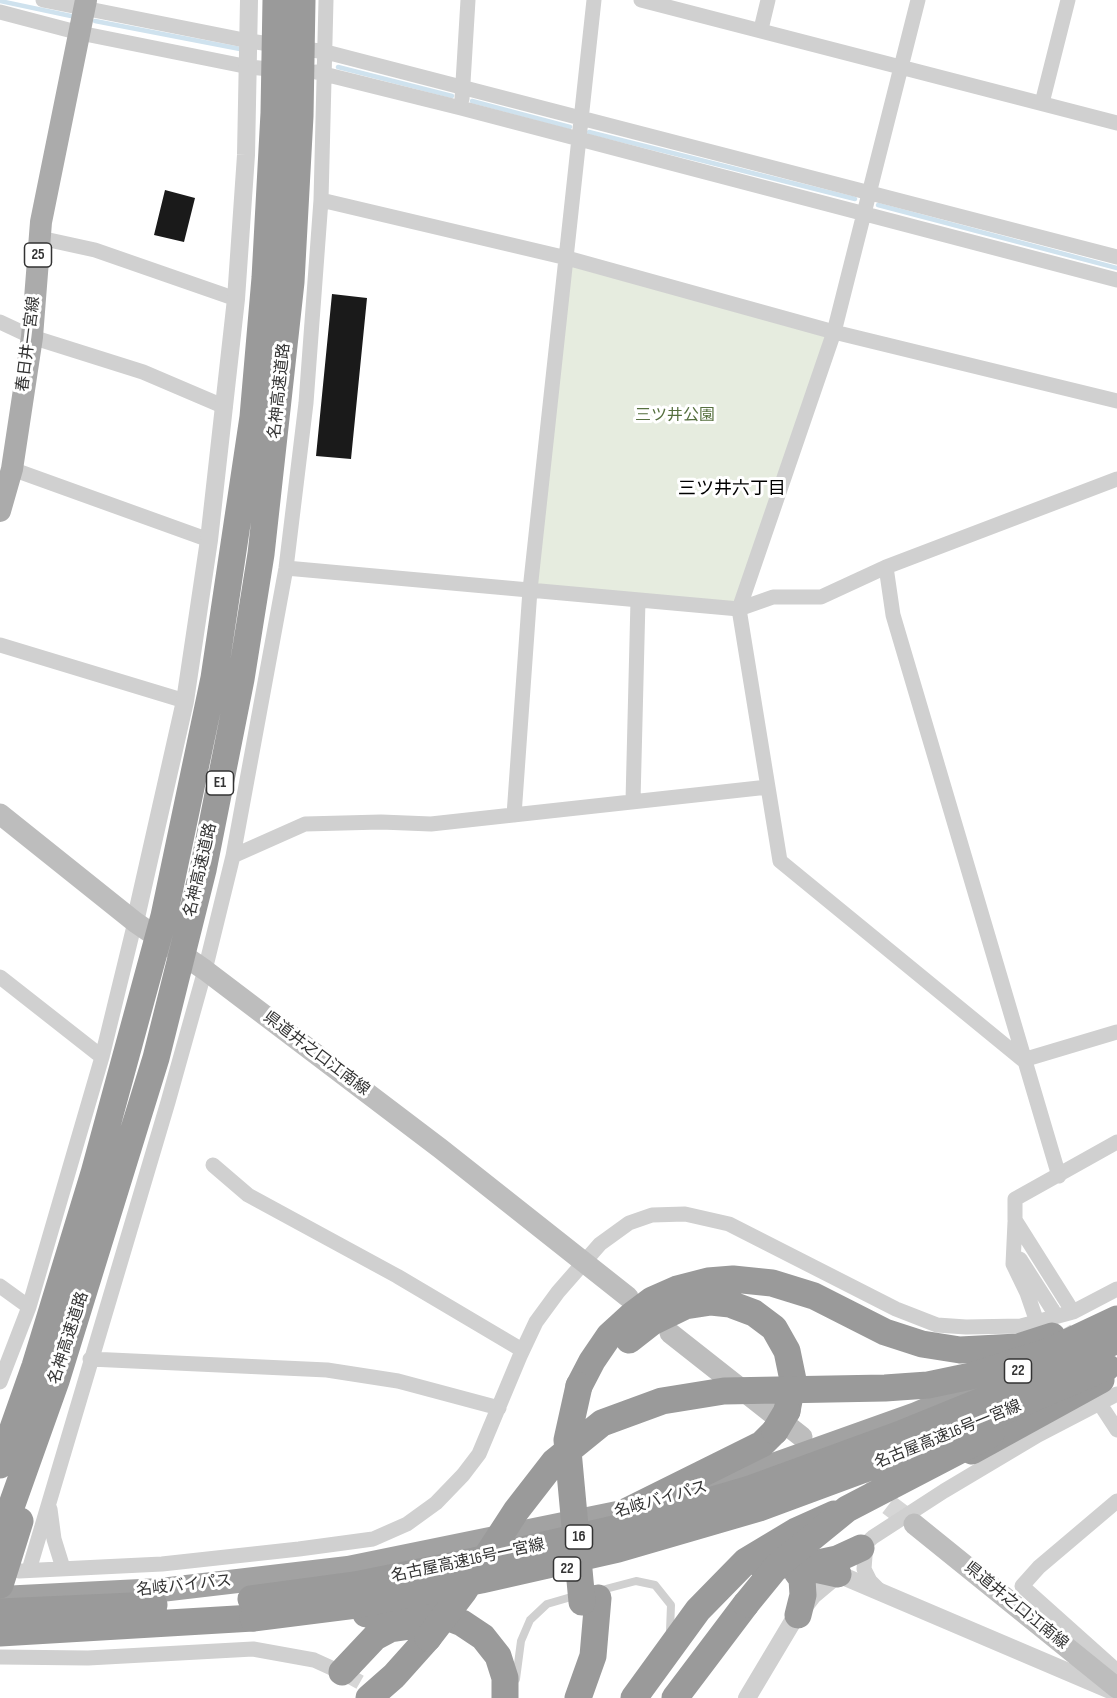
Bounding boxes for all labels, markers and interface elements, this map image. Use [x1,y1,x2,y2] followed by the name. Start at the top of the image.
[24,243,51,267] road number: 25
[14,295,44,393] street label: 春日井一宮線
[265,342,295,440] street label: 名神高速道路
[635,406,715,426] park label: 三ツ井公園
[678,478,786,500] district label: 三ツ井六丁目
[206,771,234,795] road number: E1
[181,821,221,919] street label: 名神高速道路
[259,1008,373,1100] street label: 県道井之口江南線
[45,1289,93,1387] street label: 名神高速道路
[1004,1359,1032,1383] road number: 22
[872,1397,1024,1473] street label: 名古屋高速16号一宮線
[612,1478,710,1522] street label: 名岐バイパス
[566,1525,592,1549] road number: 16
[389,1535,547,1587] street label: 名古屋高速16号一宮線
[554,1557,580,1581] road number: 22
[960,1558,1072,1654] street label: 県道井之口江南線
[135,1571,233,1601] street label: 名岐バイパス

